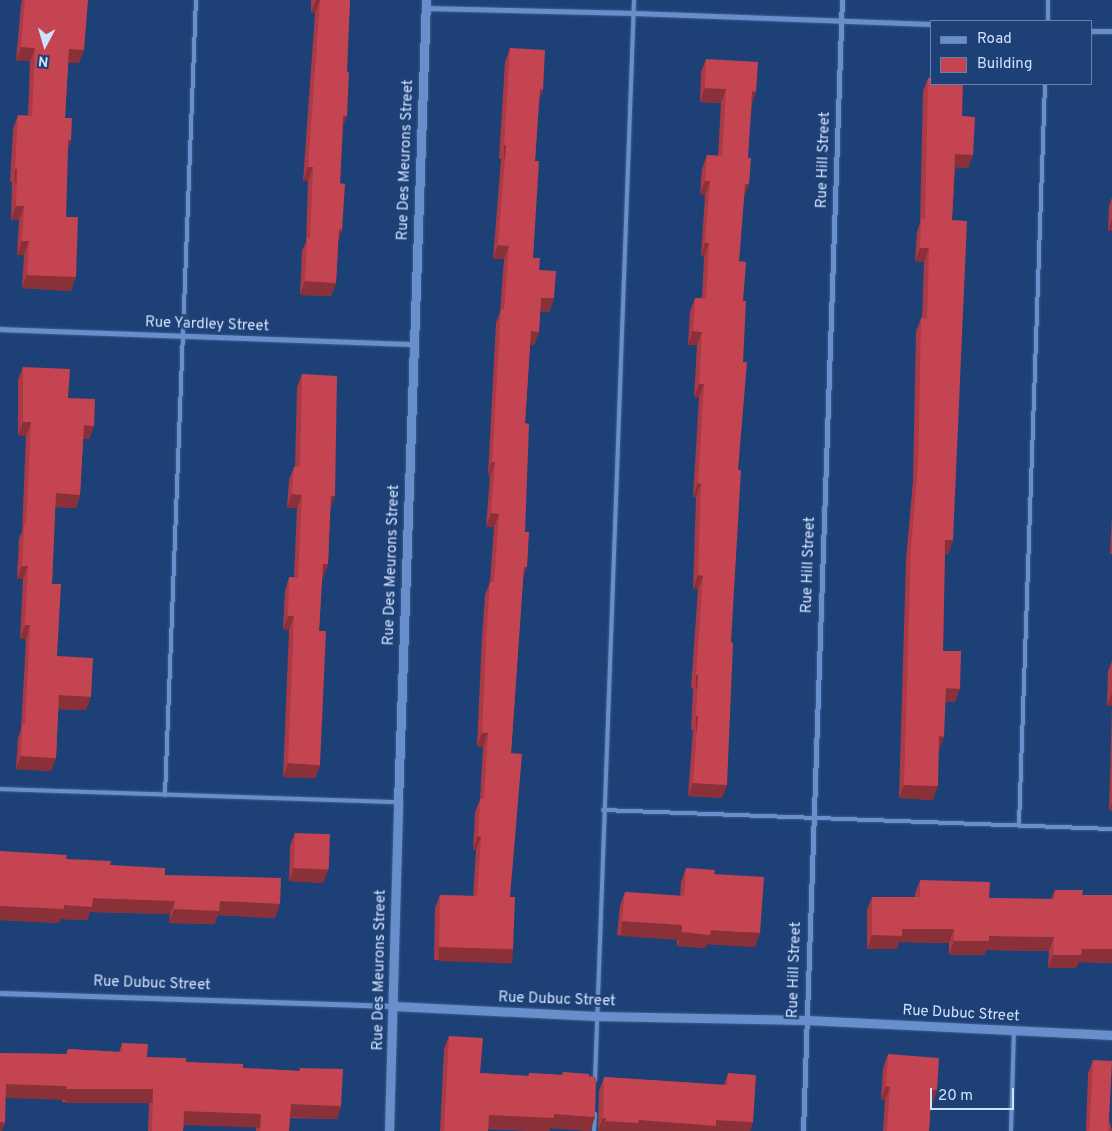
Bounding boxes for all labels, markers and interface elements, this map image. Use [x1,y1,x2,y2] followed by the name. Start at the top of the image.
[20,20,70,70] north arrow
[930,20,1092,85] legend
[977,30,1012,49] text: Road
[37,51,49,69] text: N
[977,55,1032,74] text: Building
[394,79,418,241] street label: Rue Des Meurons Street
[813,111,835,209] street label: Rue Hill Street
[144,314,270,336] street label: Rue Yardley Street
[380,484,404,646] street label: Rue Des Meurons Street
[798,516,820,614] street label: Rue Hill Street
[370,889,390,1051] street label: Rue Des Meurons Street
[784,921,806,1019] street label: Rue Hill Street
[93,973,211,995] street label: Rue Dubuc Street
[498,989,616,1011] street label: Rue Dubuc Street
[902,1002,1020,1026] street label: Rue Dubuc Street
[932,1078,1016,1110] scale bar
[938,1087,973,1106] text: 20 m

